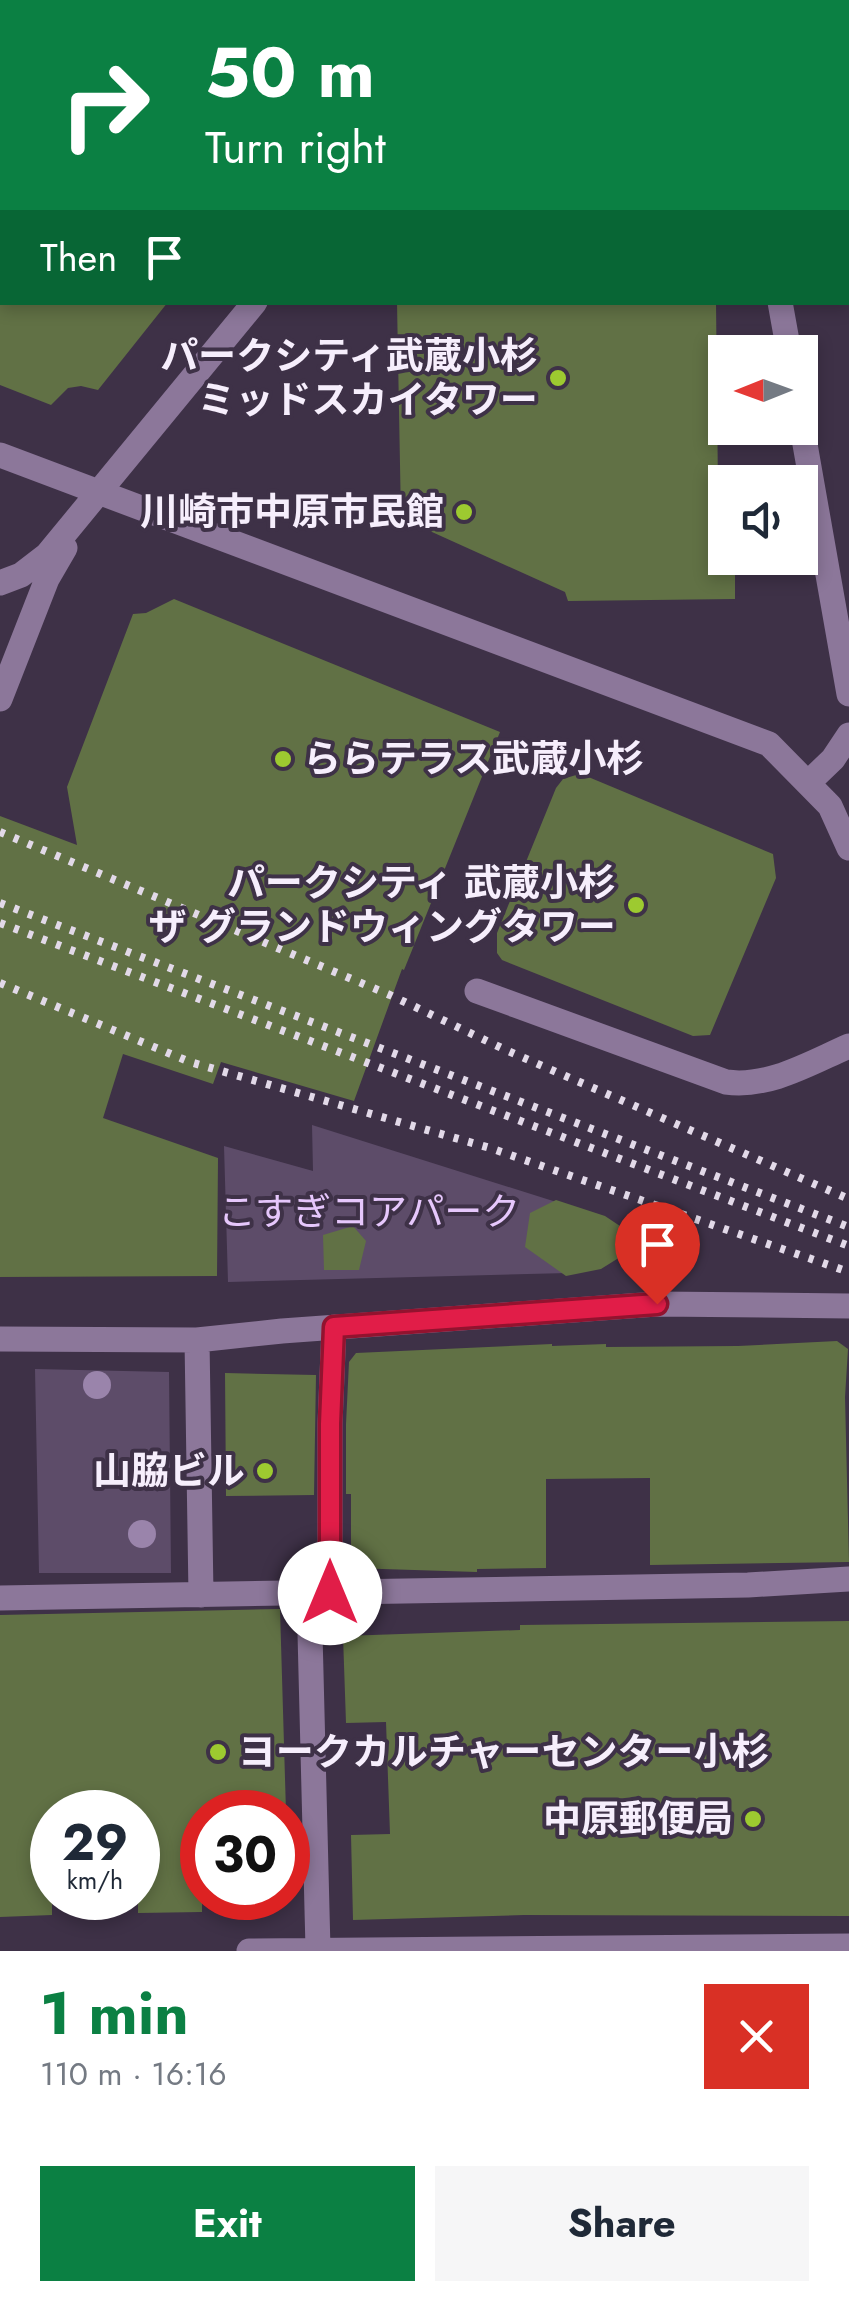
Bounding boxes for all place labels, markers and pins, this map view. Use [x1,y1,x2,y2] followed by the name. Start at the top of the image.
[160,328,538,427] place label: パークシティ武蔵小杉 ミッドスカイタワー
[547,367,569,389] marker: パークシティ武蔵小杉 ミッドスカイタワー
[140,484,444,539] place label: 川崎市中原市民館
[453,501,475,523] marker: 川崎市中原市民館
[303,731,644,786] place label: ららテラス武蔵小杉
[272,748,294,770] marker: ららテラス武蔵小杉
[149,855,616,954] place label: パークシティ 武蔵小杉 ザ グランドウィングタワー
[625,894,647,916] marker: パークシティ 武蔵小杉 ザ グランドウィングタワー
[615,1202,700,1305] pin
[93,1443,245,1498] place label: 山脇ビル
[254,1460,276,1482] marker: 山脇ビル
[238,1724,770,1779] place label: ヨークカルチャーセンター小杉
[207,1741,229,1763] marker: ヨークカルチャーセンター小杉
[543,1791,733,1846] place label: 中原郵便局
[742,1808,764,1830] marker: 中原郵便局

